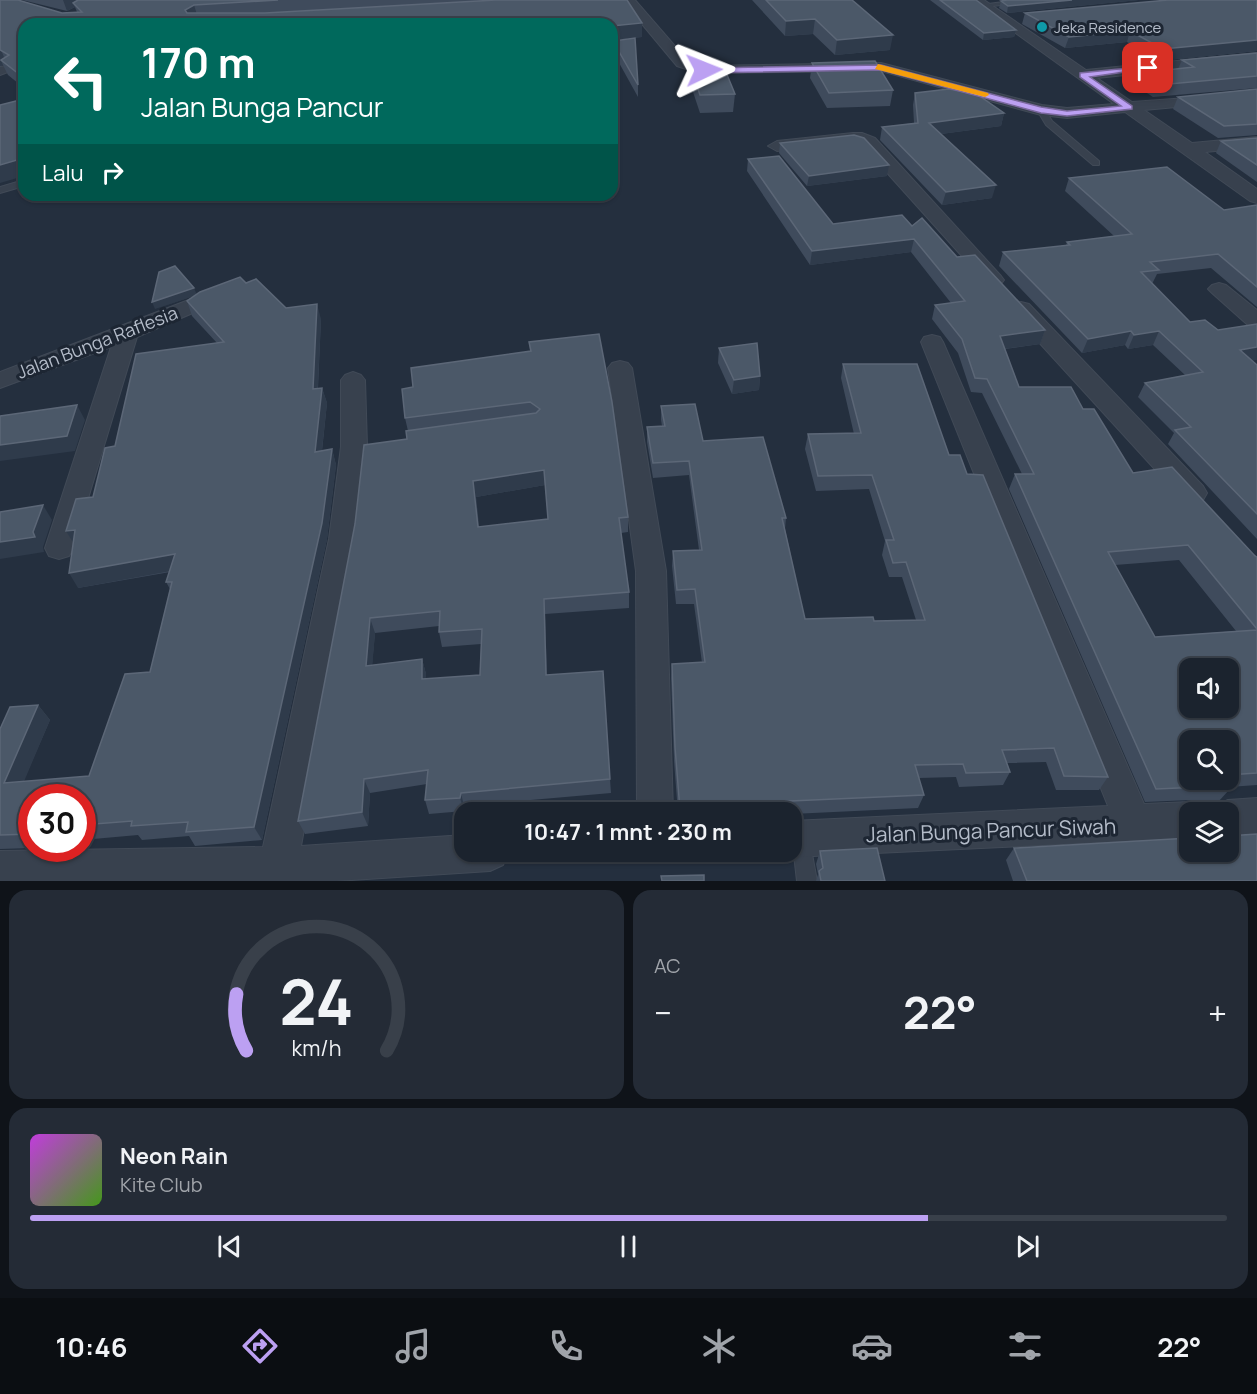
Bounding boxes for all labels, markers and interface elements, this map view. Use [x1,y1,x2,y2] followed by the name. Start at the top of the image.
[1054,17,1161,38] place label: Jeka Residence
[1035,20,1049,34] marker: Jeka Residence
[141,33,256,91] text: 170 m
[672,38,736,102] position arrow
[42,42,120,120] icon: left
[1122,42,1173,93] pin
[1131,51,1164,84] icon: arrive
[141,88,384,125] text: Jalan Bunga Pancur
[96,156,129,189] icon: right
[42,158,84,188] text: Lalu
[13,300,181,384] street label: Jalan Bunga Raflesia
[1179,658,1239,862] map controls
[1179,658,1239,718] button: sound
[1179,730,1239,790] button: search
[18,784,96,862] speed limit sign: 30
[1179,802,1239,862] button: layers
[865,812,1117,848] street label: Jalan Bunga Pancur Siwah
[524,817,732,847] text: 10:47 · 1 mnt · 230 m
[654,952,681,979] text: AC
[280,958,353,1044] text: 24
[903,981,977,1043] text: 22°
[654,990,672,1035] text: −
[1208,990,1227,1035] text: +
[292,1034,341,1063] text: km/h
[120,1141,228,1171] text: Neon Rain
[120,1171,203,1198] text: Kite Club
[213,1230,246,1263] icon: previous
[612,1230,645,1263] icon: pause
[1011,1230,1044,1263] icon: next
[239,1325,281,1367] icon: directions
[392,1325,434,1367] icon: music
[545,1325,587,1367] icon: phone
[698,1325,740,1367] icon: climate
[851,1325,893,1367] icon: car
[1004,1325,1046,1367] icon: filters
[56,1328,128,1365] text: 10:46
[1157,1328,1201,1365] text: 22°

